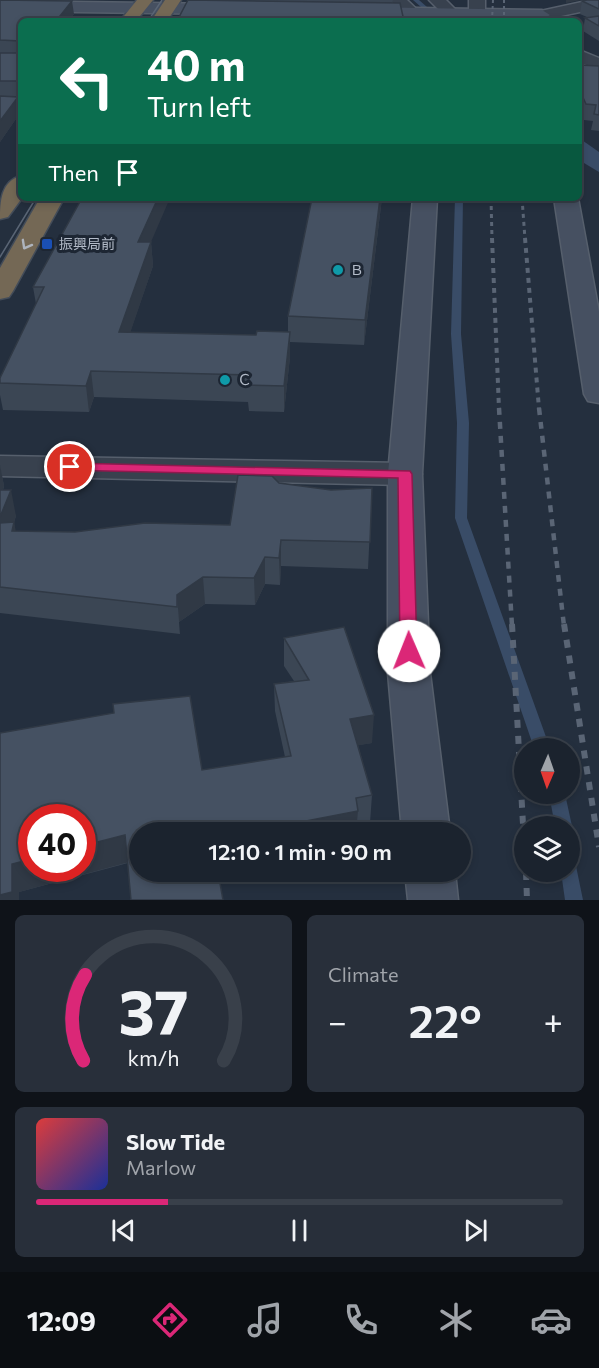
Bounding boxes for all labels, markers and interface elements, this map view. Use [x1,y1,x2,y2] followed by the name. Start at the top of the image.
[147,38,245,90] text: 40 m
[48,42,126,120] icon: left
[147,90,251,123] text: Turn left
[111,156,144,189] icon: arrive
[48,159,99,186] text: Then
[59,235,115,252] place label: 振興局前
[40,237,54,251] marker: 振興局前
[22,239,33,249] one-way arrow
[350,261,364,278] place label: Ｂ
[331,263,345,277] marker: Ｂ
[237,370,252,388] place label: Ｃ
[218,373,232,387] marker: Ｃ
[44,441,95,492] pin
[53,450,86,483] icon: arrive
[377,619,441,683] position arrow
[514,738,580,804] north arrow
[514,738,580,882] map controls
[18,804,96,882] speed limit sign: 40
[514,816,580,882] button: layers
[208,838,392,865] text: 12:10 · 1 min · 90 m
[328,962,398,986] text: Climate
[118,972,189,1048] text: 37
[409,992,482,1047] text: 22°
[328,1000,347,1041] text: −
[544,1000,563,1041] text: +
[127,1044,180,1070] text: km/h
[126,1128,225,1155] text: Slow Tide
[126,1155,196,1179] text: Marlow
[107,1214,140,1247] icon: previous
[283,1214,316,1247] icon: pause
[459,1214,492,1247] icon: next
[149,1299,191,1341] icon: directions
[244,1299,286,1341] icon: music
[340,1299,382,1341] icon: phone
[435,1299,477,1341] icon: climate
[530,1299,572,1341] icon: car
[27,1304,96,1337] text: 12:09

